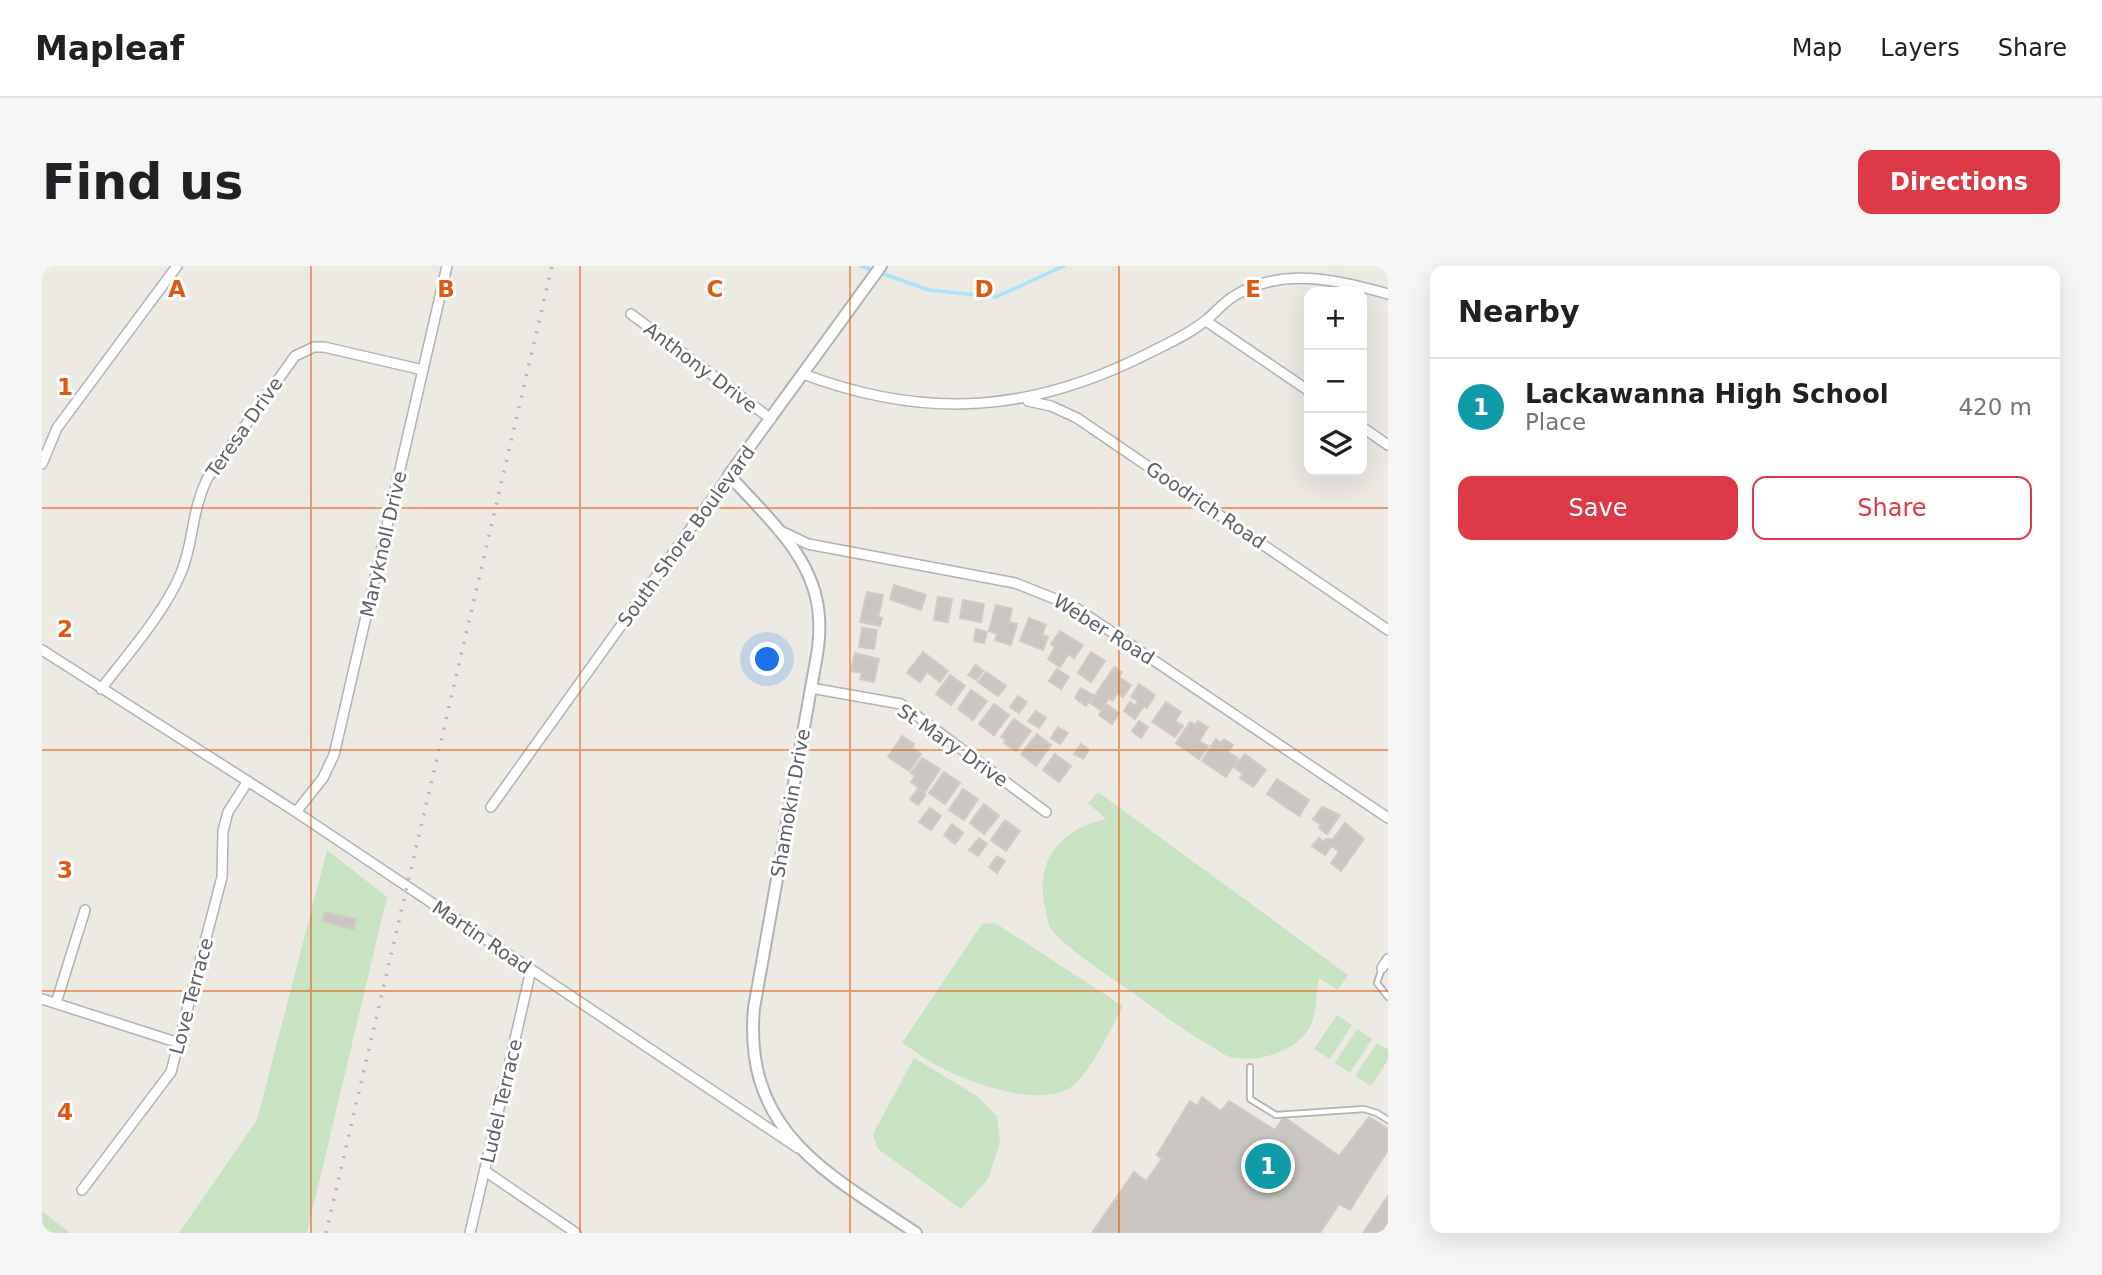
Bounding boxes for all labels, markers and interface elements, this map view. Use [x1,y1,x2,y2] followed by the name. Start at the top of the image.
[35,29,184,68] text: Mapleaf
[1792,34,1842,62] text: Map
[1880,34,1960,62] text: Layers
[1998,34,2067,62] text: Share
[1858,150,2060,214] button: Directions
[42,154,243,211] text: Find us
[168,276,186,302] text: A
[437,276,455,302] text: B
[707,276,723,302] text: C
[974,276,994,302] text: D
[1245,276,1261,302] text: E
[1304,287,1367,476] map controls
[1304,287,1367,350] button: +
[1458,294,1580,329] text: Nearby
[640,317,762,417] street label: Anthony Drive
[1304,350,1367,413] button: −
[201,373,287,482] street label: Teresa Drive
[57,374,73,400] text: 1
[1525,379,1889,409] text: Lackawanna High School
[1473,394,1489,420] text: 1
[1958,394,2032,420] text: 420 m
[1525,409,1586,435] text: Place
[1304,413,1367,476] button: layers
[613,441,759,631] street label: South Shore Boulevard
[1142,457,1270,553] street label: Goodrich Road
[356,469,410,619] street label: Maryknoll Drive
[1458,476,1738,540] button: Save
[1752,476,2032,540] button: Share
[1050,589,1158,669] street label: Weber Road
[57,616,73,642] text: 2
[750,642,784,676] your location
[894,699,1012,791] street label: St Mary Drive
[766,727,814,879] street label: Shamokin Drive
[57,857,73,883] text: 3
[428,896,536,978] street label: Martin Road
[165,935,217,1057] street label: Love Terrace
[476,1037,526,1165] street label: Ludel Terrace
[57,1099,73,1125] text: 4
[1245,1140,1291,1192] pin: 1

